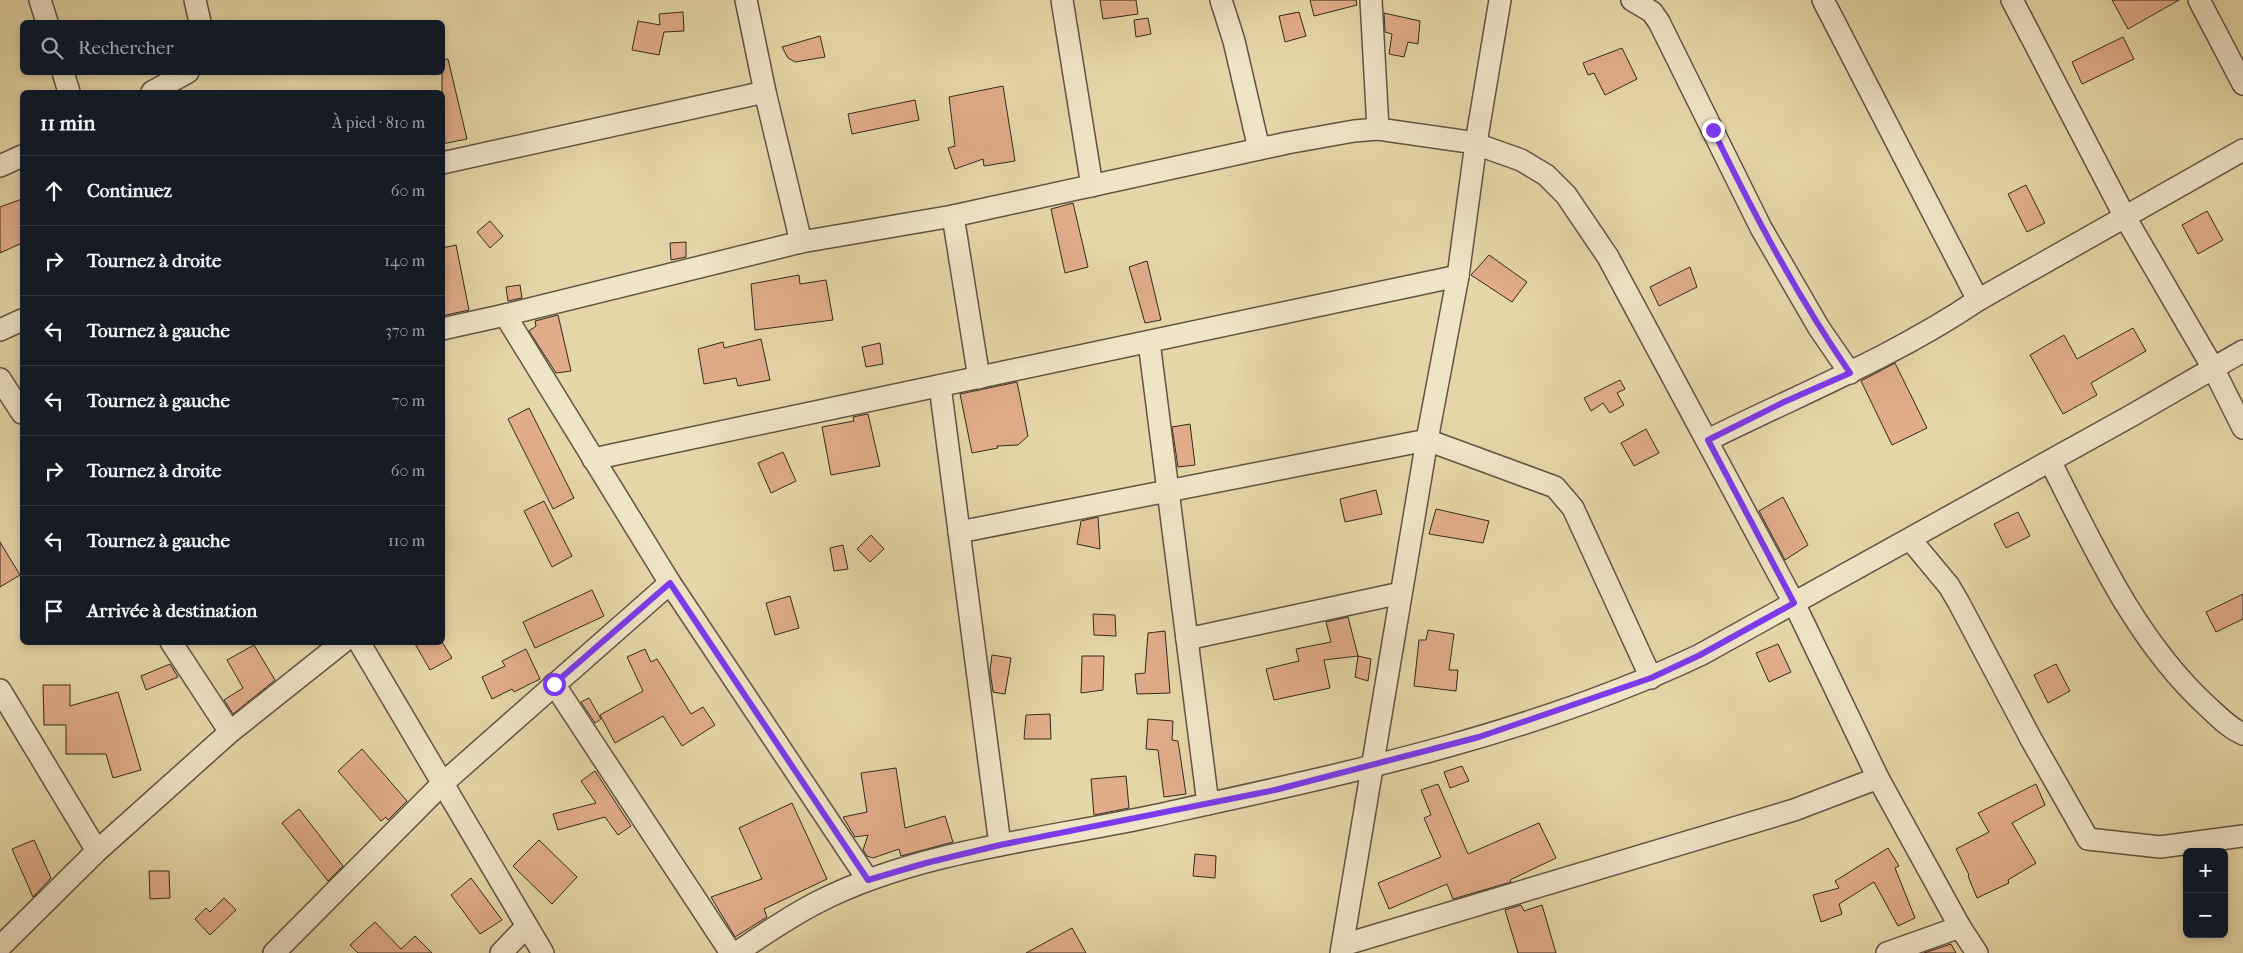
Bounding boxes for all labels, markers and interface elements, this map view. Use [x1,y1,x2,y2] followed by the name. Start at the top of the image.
[20,20,445,75] search box
[38,34,66,62] icon: search
[78,37,174,59] text: Rechercher
[40,111,95,135] text: 11 min
[332,113,425,132] text: À pied · 810 m
[1702,119,1725,142] route end
[40,177,68,205] icon: ahead
[87,180,172,202] text: Continuez
[391,181,425,200] text: 60 m
[40,247,68,275] icon: right
[87,250,221,272] text: Tournez à droite
[384,251,425,270] text: 140 m
[40,317,68,345] icon: left
[87,320,230,342] text: Tournez à gauche
[385,321,425,340] text: 370 m
[40,387,68,415] icon: left
[87,390,230,412] text: Tournez à gauche
[392,391,425,410] text: 70 m
[40,457,68,485] icon: right
[87,460,221,482] text: Tournez à droite
[391,461,425,480] text: 60 m
[40,527,68,555] icon: left
[87,530,230,552] text: Tournez à gauche
[388,531,425,550] text: 110 m
[40,597,68,625] icon: arrive
[87,600,257,622] text: Arrivée à destination
[543,673,566,696] route start
[2183,848,2228,938] map controls
[2183,848,2228,893] button: +
[2183,893,2228,938] button: −

